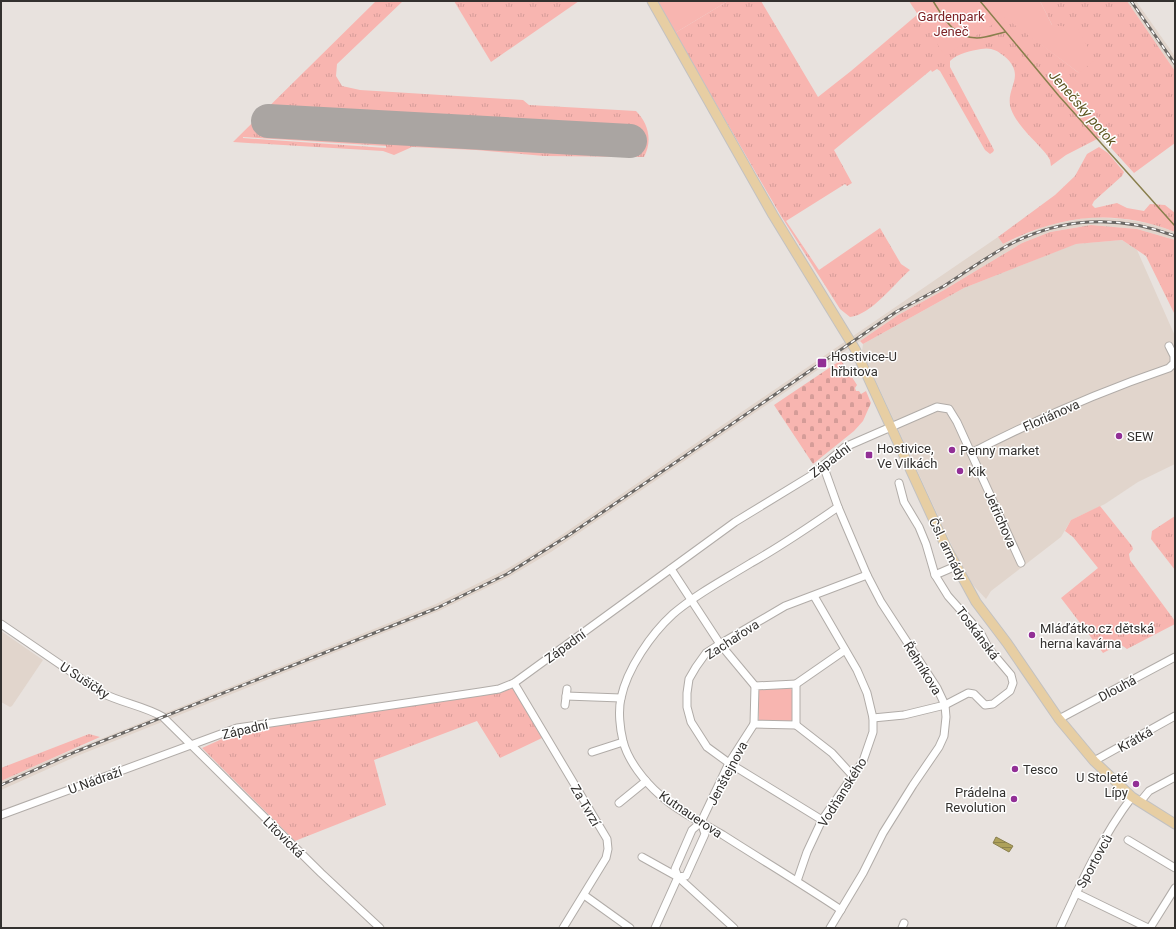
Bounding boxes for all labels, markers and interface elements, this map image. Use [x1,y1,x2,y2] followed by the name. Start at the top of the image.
[918,9,985,39] park label: Gardenpark Jeneč
[1046,67,1121,150] water label: Jenečský potok
[831,349,897,379] place label: Hostivice-U hřbitova
[816,357,828,369] marker: Hostivice-U hřbitova
[1021,396,1082,435] street label: Floriánova
[1127,429,1154,444] place label: SEW
[1114,431,1124,441] marker: SEW
[807,440,854,481] street label: Západní
[877,441,937,471] place label: Hostivice, Ve Vilkách
[960,443,1039,458] place label: Penny market
[947,445,957,455] marker: Penny market
[864,450,874,460] marker: Hostivice, Ve Vilkách
[968,464,986,479] place label: Kik
[955,466,965,476] marker: Kik
[981,489,1020,550] street label: Jetřichova
[926,515,969,583] street label: Čsl. armády
[953,604,1002,663] street label: Toskánská
[703,617,762,662] street label: Zachařova
[1040,621,1154,651] place label: Mláďátko.cz dětská herna kavárna
[542,626,589,666] street label: Západní
[1027,630,1037,640] marker: Mláďátko.cz dětská herna kavárna
[900,639,945,698] street label: Řehníkova
[57,659,112,702] street label: U Sušičky
[1096,672,1139,705] street label: Dlouhá
[221,717,270,742] street label: Západní
[1115,724,1155,755] street label: Krátká
[704,739,750,808] street label: Jenštejnova
[815,755,870,830] street label: Vodňanského
[1023,762,1058,777] place label: Tesco
[66,764,125,797] street label: U Nádraží
[1010,764,1020,774] marker: Tesco
[1076,770,1128,800] place label: U Stoleté Lípy
[1131,779,1141,789] marker: U Stoleté Lípy
[568,782,604,829] street label: Za Tvrzí
[945,785,1006,815] place label: Prádelna Revolution
[656,788,725,841] street label: Kutnauerova
[1009,794,1019,804] marker: Prádelna Revolution
[260,814,307,861] street label: Litovická
[1074,832,1115,891] street label: Sportovců

